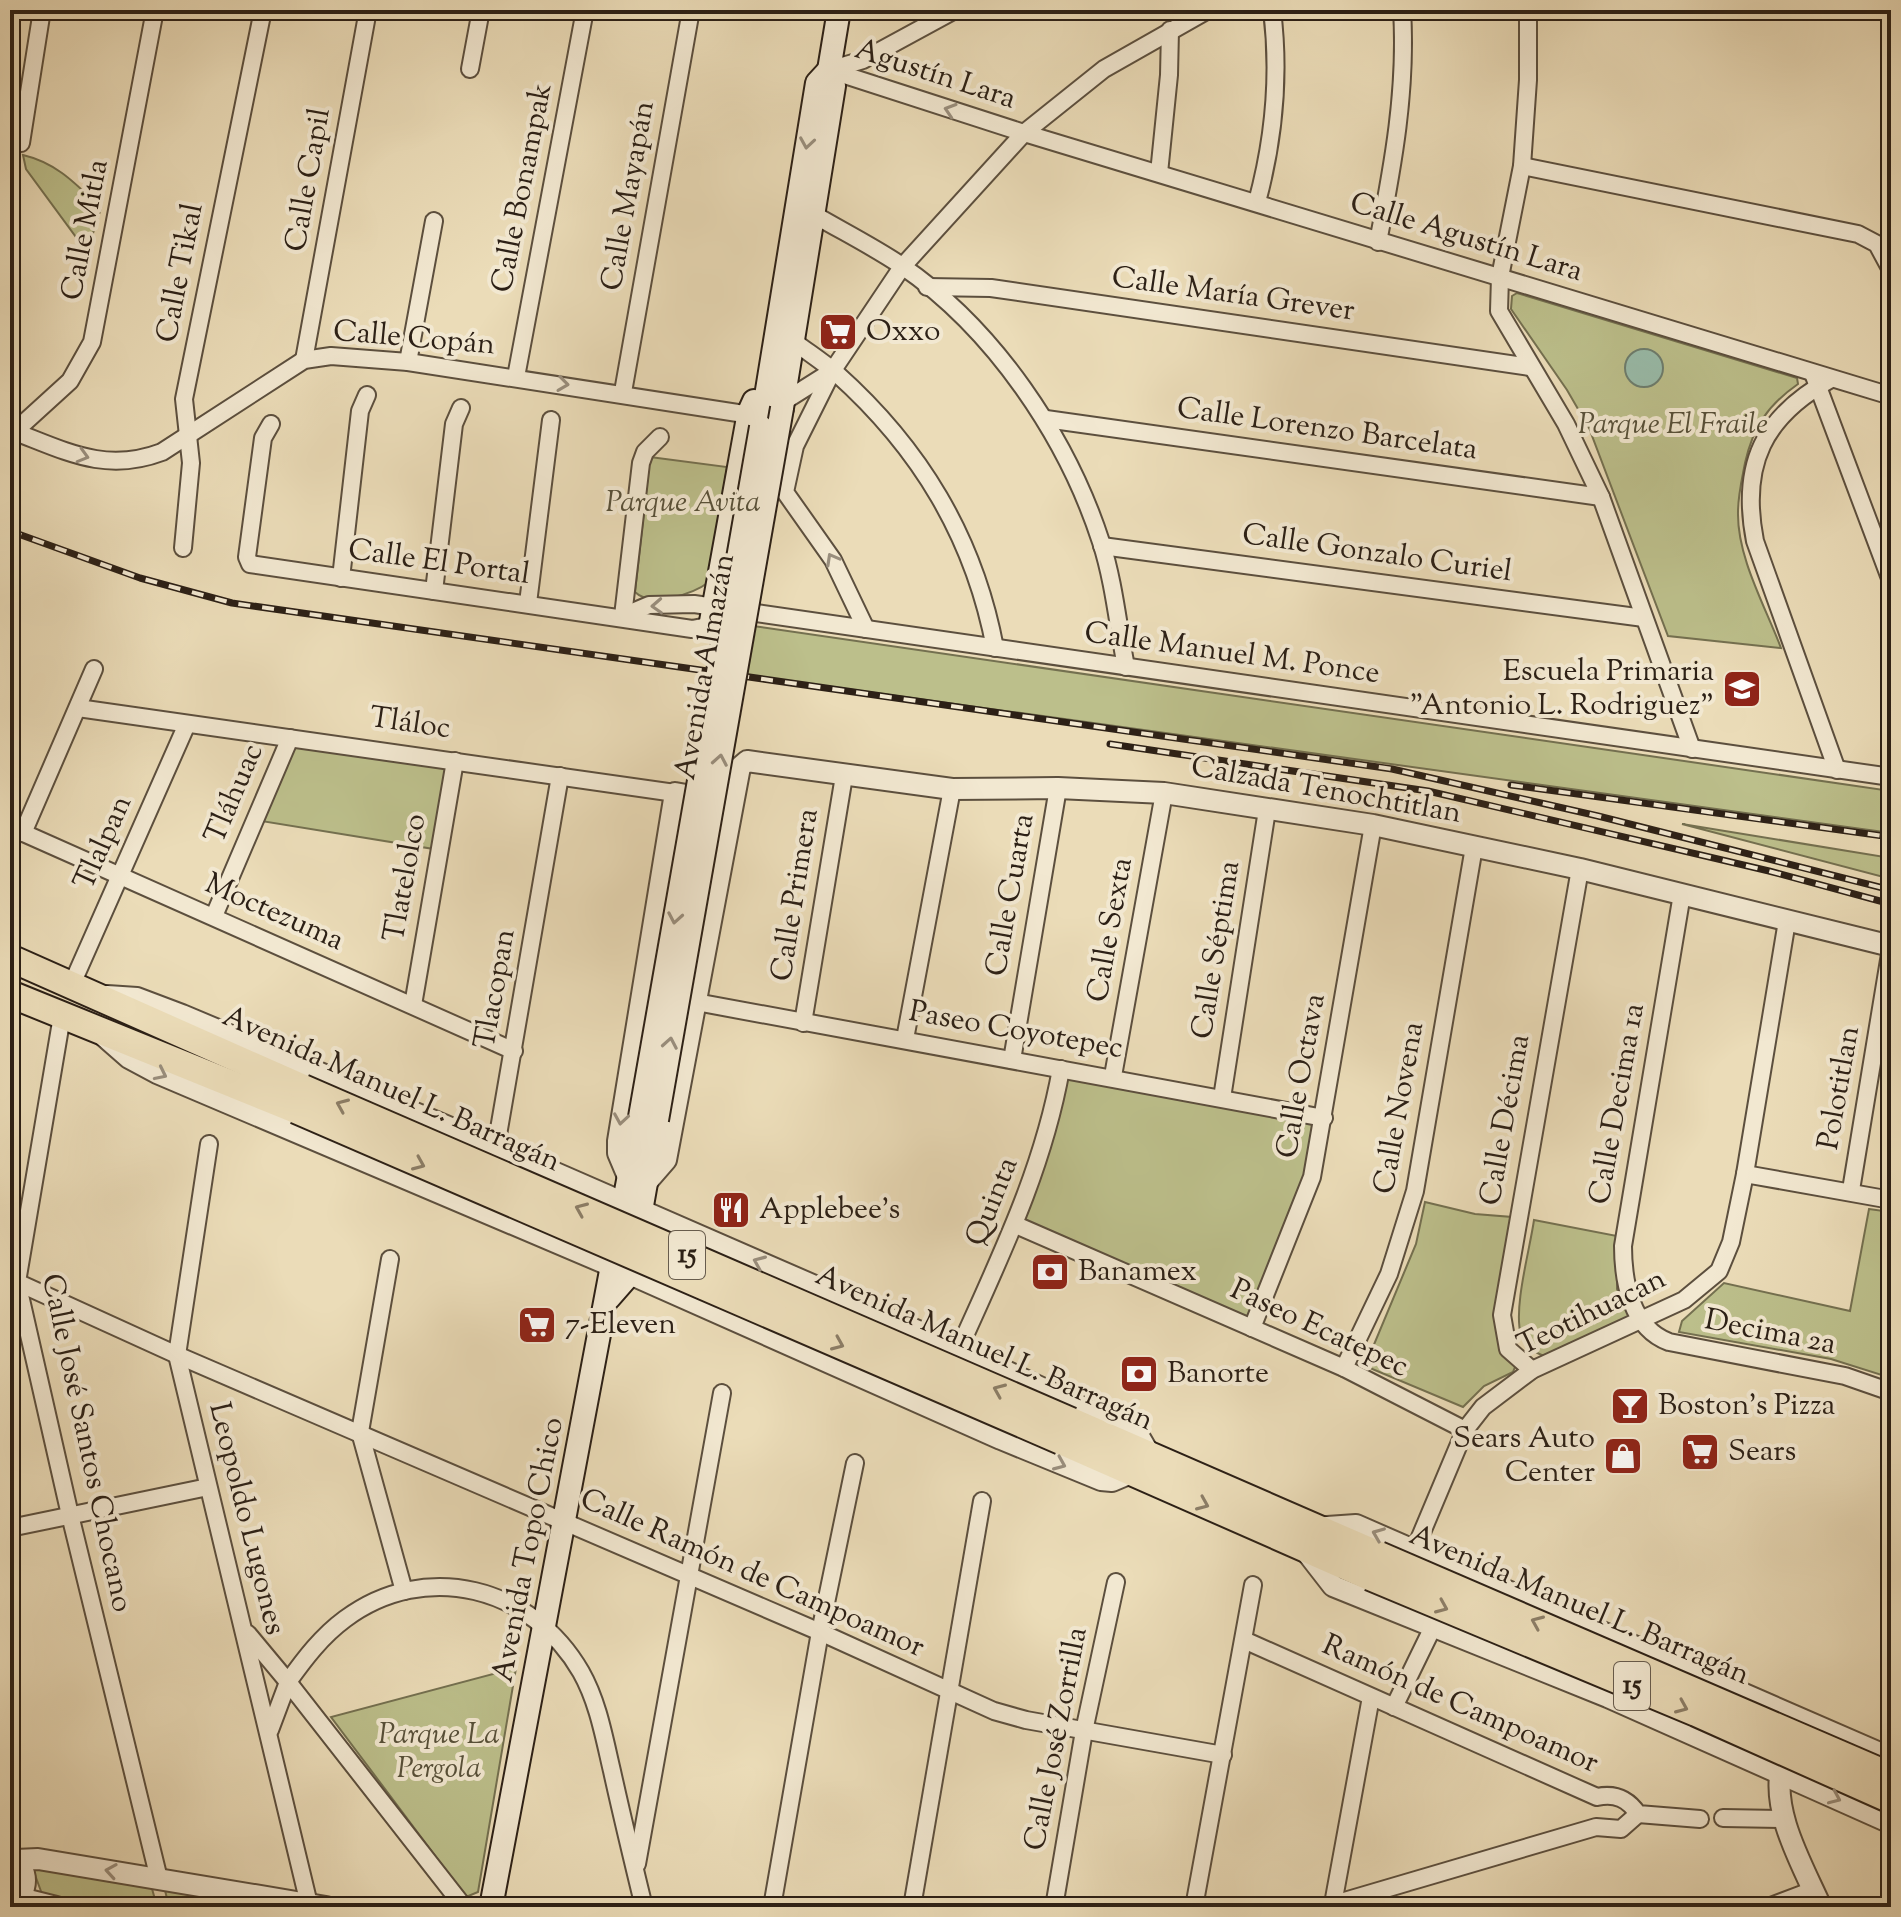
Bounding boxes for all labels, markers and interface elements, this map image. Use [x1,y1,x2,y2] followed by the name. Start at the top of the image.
[849,29,1021,121] street label: Agustín Lara
[482,80,564,296] street label: Calle Bonampak
[591,97,667,294] street label: Calle Mayapán
[943,103,957,119] one-way arrow
[275,105,343,255] street label: Calle Capil
[800,136,817,149] one-way arrow
[51,156,121,304] street label: Calle Mitla
[1344,182,1588,294] street label: Calle Agustín Lara
[146,200,216,346] street label: Calle Tikal
[1109,257,1357,333] street label: Calle María Grever
[331,311,497,368] street label: Calle Copán
[817,311,859,353] supermarket icon: Oxxo
[866,311,940,354] place label: Oxxo
[556,375,570,392] one-way arrow
[1174,388,1480,472] street label: Calle Lorenzo Barcelata
[1578,404,1768,447] park label: Parque El Fraile
[76,447,90,464] one-way arrow
[605,482,761,525] park label: Parque Avita
[1239,514,1515,594] street label: Calle Gonzalo Curiel
[345,529,533,597] street label: Calle El Portal
[665,550,747,784] street label: Avenida Almazán
[826,554,842,568] one-way arrow
[650,597,663,614] one-way arrow
[1082,612,1382,696] street label: Calle Manuel M. Ponce
[1410,651,1714,728] place label: Escuela Primaria "Antonio L. Rodriguez"
[1721,668,1763,710] school or university icon: Escuela Primaria "Antonio L. Rodriguez"
[367,697,453,751] street label: Tláloc
[195,737,275,851] street label: Tláhuac
[1187,746,1465,836] street label: Calzada Tenochtitlan
[711,753,728,766] one-way arrow
[64,789,144,897] street label: Tlalpan
[761,805,831,984] street label: Calle Primera
[976,810,1046,980] street label: Calle Cuarta
[374,811,438,945] street label: Tlatelolco
[1077,854,1145,1006] street label: Calle Sexta
[1182,858,1252,1042] street label: Calle Séptima
[197,863,351,963] street label: Moctezuma
[667,911,684,924] one-way arrow
[464,926,528,1052] street label: Tlacopan
[1266,990,1338,1162] street label: Calle Octava
[906,991,1126,1071] street label: Paseo Coyotepec
[215,996,567,1184] street label: Avenida Manuel L. Barragán
[1579,1000,1657,1208] street label: Calle Decima 1a
[1364,1019,1436,1197] street label: Calle Novena
[1808,1022,1872,1153] street label: Polotitlan
[1470,1031,1542,1209] street label: Calle Décima
[661,1036,678,1050] one-way arrow
[152,1064,167,1080] one-way arrow
[336,1099,350,1115] one-way arrow
[613,1112,630,1126] one-way arrow
[956,1151,1030,1253] street label: Quinta
[411,1154,425,1170] one-way arrow
[710,1189,752,1231] restaurant icon: Applebee's
[759,1189,900,1232] place label: Applebee's
[575,1202,589,1218] one-way arrow
[669,1231,705,1279] road number: 15
[1029,1251,1071,1293] bank icon: Banamex
[1078,1251,1197,1294] place label: Banamex
[808,1255,1160,1443] street label: Avenida Manuel L. Barragán
[752,1256,767,1272] one-way arrow
[1510,1258,1674,1368] street label: Teotihuacan
[1223,1269,1415,1389] street label: Paseo Ecatepec
[29,1270,143,1616] street label: Calle José Santos Chocano
[1701,1299,1839,1367] street label: Decima 2a
[516,1304,558,1346] supermarket icon: 7-Eleven
[565,1304,676,1347] place label: 7-Eleven
[830,1335,844,1351] one-way arrow
[1118,1353,1160,1395] bank icon: Banorte
[1167,1353,1269,1396] place label: Banorte
[993,1383,1007,1399] one-way arrow
[1609,1385,1651,1427] bar icon: Boston's Pizza
[1658,1385,1836,1428] place label: Boston's Pizza
[196,1398,296,1640] street label: Leopoldo Lugones
[482,1414,576,1686] street label: Avenida Topo Chico
[1453,1418,1595,1495] place label: Sears Auto Center
[1679,1431,1721,1473] supermarket icon: Sears
[1728,1431,1796,1474] place label: Sears
[1602,1435,1644,1477] shop icon: Sears Auto Center
[1052,1454,1066,1471] one-way arrow
[573,1479,931,1669] street label: Calle Ramón de Campoamor
[1194,1495,1209,1511] one-way arrow
[1402,1515,1756,1697] street label: Avenida Manuel L. Barragán
[1372,1527,1386,1543] one-way arrow
[1434,1598,1448,1614] one-way arrow
[1531,1616,1545,1632] one-way arrow
[1014,1624,1100,1854] street label: Calle José Zorrilla
[1315,1625,1605,1785] street label: Ramón de Campoamor
[1614,1662,1650,1710] road number: 15
[1674,1698,1688,1714] one-way arrow
[378,1714,500,1791] park label: Parque La Pergola
[1827,1789,1842,1805] one-way arrow
[104,1863,118,1880] one-way arrow

